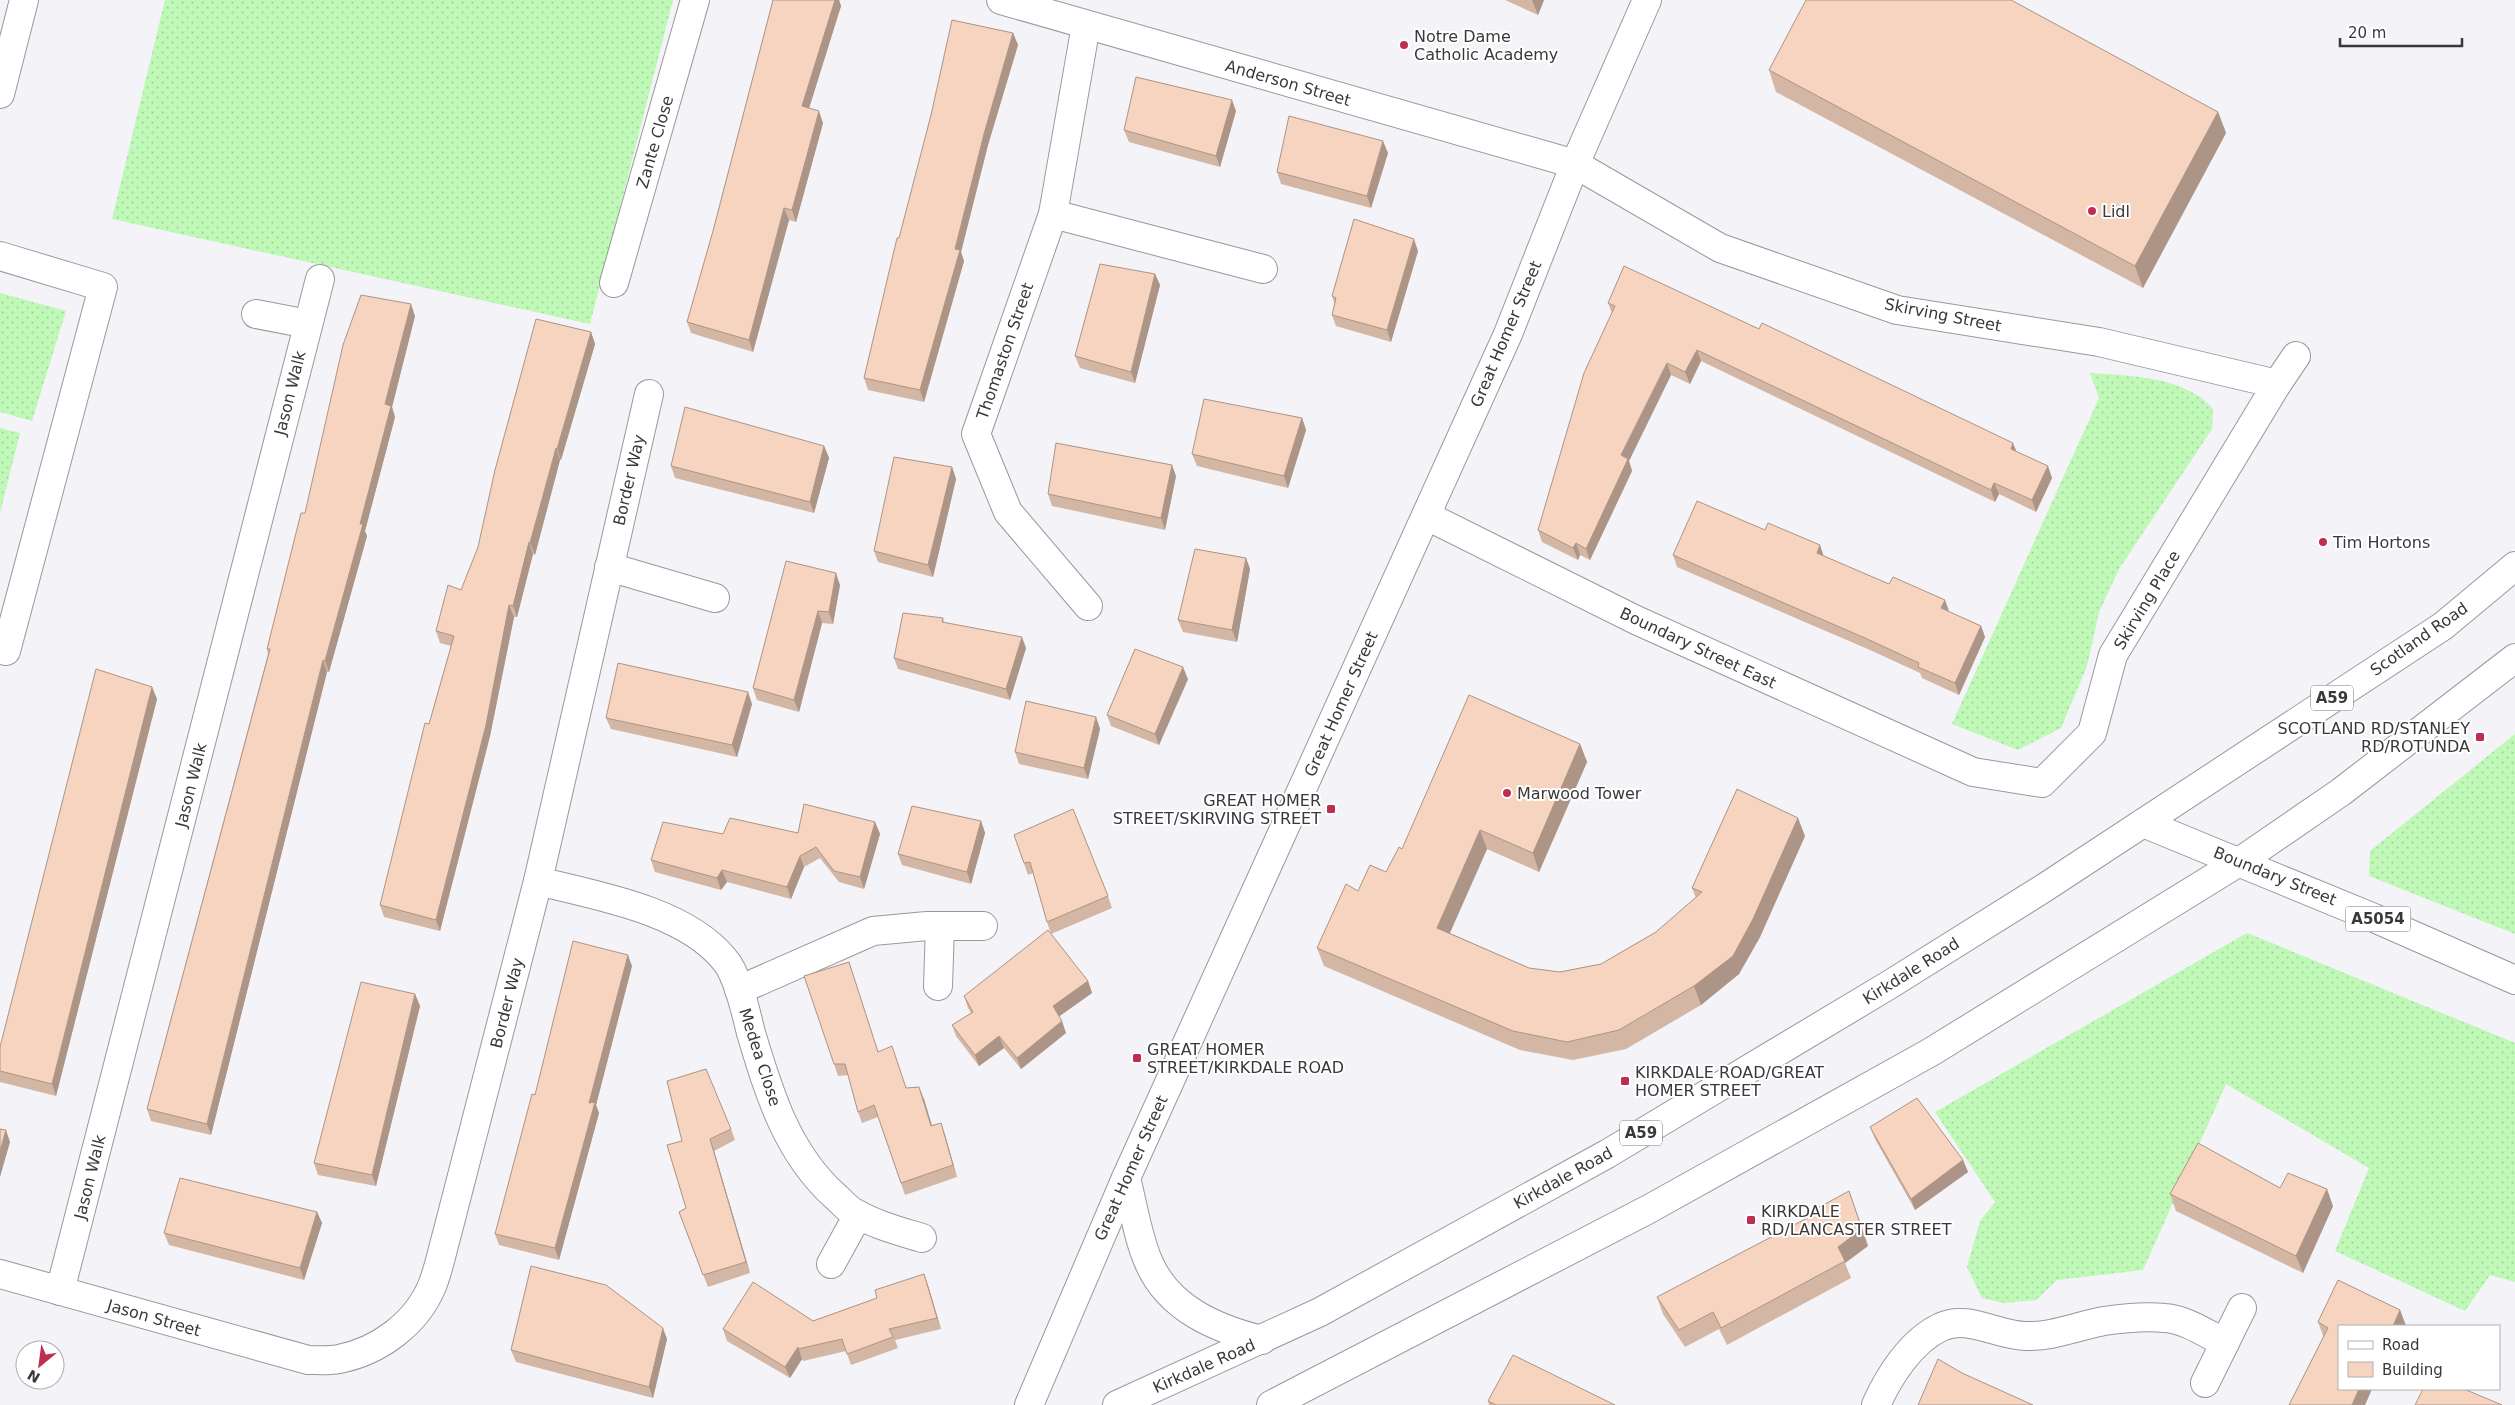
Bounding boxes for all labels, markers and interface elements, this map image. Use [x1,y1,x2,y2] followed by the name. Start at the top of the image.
[2340,15,2462,47] scale bar
[2348,24,2386,42] text: 20 m
[1414,27,1558,64] place label: Notre Dame Catholic Academy
[1398,39,1410,51] marker: Notre Dame Catholic Academy
[1223,56,1353,110] street label: Anderson Street
[633,93,677,191] street label: Zante Close
[2102,202,2130,221] place label: Lidl
[2086,205,2098,217] marker: Lidl
[1467,258,1545,410] street label: Great Homer Street
[972,280,1037,423] street label: Thomaston Street
[1883,294,2003,336] street label: Skirving Street
[270,348,310,438] street label: Jason Walk
[609,433,649,527] street label: Border Way
[2332,533,2430,552] place label: Tim Hortons
[2317,536,2329,548] marker: Tim Hortons
[2110,547,2184,653] street label: Skirving Place
[2367,598,2471,680] street label: Scotland Road
[1617,603,1779,693] street label: Boundary Street East
[1300,628,1382,780] street label: Great Homer Street
[2311,686,2353,710] road number: A59
[2277,719,2470,756] place label: SCOTLAND RD/STANLEY RD/ROTUNDA
[2474,731,2486,743] marker: SCOTLAND RD/STANLEY RD/ROTUNDA
[171,740,211,830] street label: Jason Walk
[1517,784,1642,803] place label: Marwood Tower
[1501,787,1513,799] marker: Marwood Tower
[1113,791,1321,828] place label: GREAT HOMER STREET/SKIRVING STREET
[1325,803,1337,815] marker: GREAT HOMER STREET/SKIRVING STREET
[2211,843,2339,909] street label: Boundary Street
[2346,906,2410,932] road number: A5054
[1859,934,1963,1008] street label: Kirkdale Road
[487,956,527,1050] street label: Border Way
[735,1006,785,1108] street label: Medea Close
[1147,1040,1344,1077] place label: GREAT HOMER STREET/KIRKDALE ROAD
[1131,1052,1143,1064] marker: GREAT HOMER STREET/KIRKDALE ROAD
[1635,1063,1824,1100] place label: KIRKDALE ROAD/GREAT HOMER STREET
[1619,1075,1631,1087] marker: KIRKDALE ROAD/GREAT HOMER STREET
[1090,1092,1172,1244] street label: Great Homer Street
[1620,1120,1662,1146] road number: A59
[70,1132,110,1222] street label: Jason Walk
[1510,1143,1616,1213] street label: Kirkdale Road
[1761,1202,1952,1239] place label: KIRKDALE RD/LANCASTER STREET
[1745,1214,1757,1226] marker: KIRKDALE RD/LANCASTER STREET
[104,1295,203,1340] street label: Jason Street
[2338,1325,2500,1390] legend
[1150,1335,1258,1397] street label: Kirkdale Road
[2382,1336,2420,1354] text: Road
[15,1340,65,1390] north arrow
[2382,1361,2443,1379] text: Building
[25,1367,43,1386] text: N

